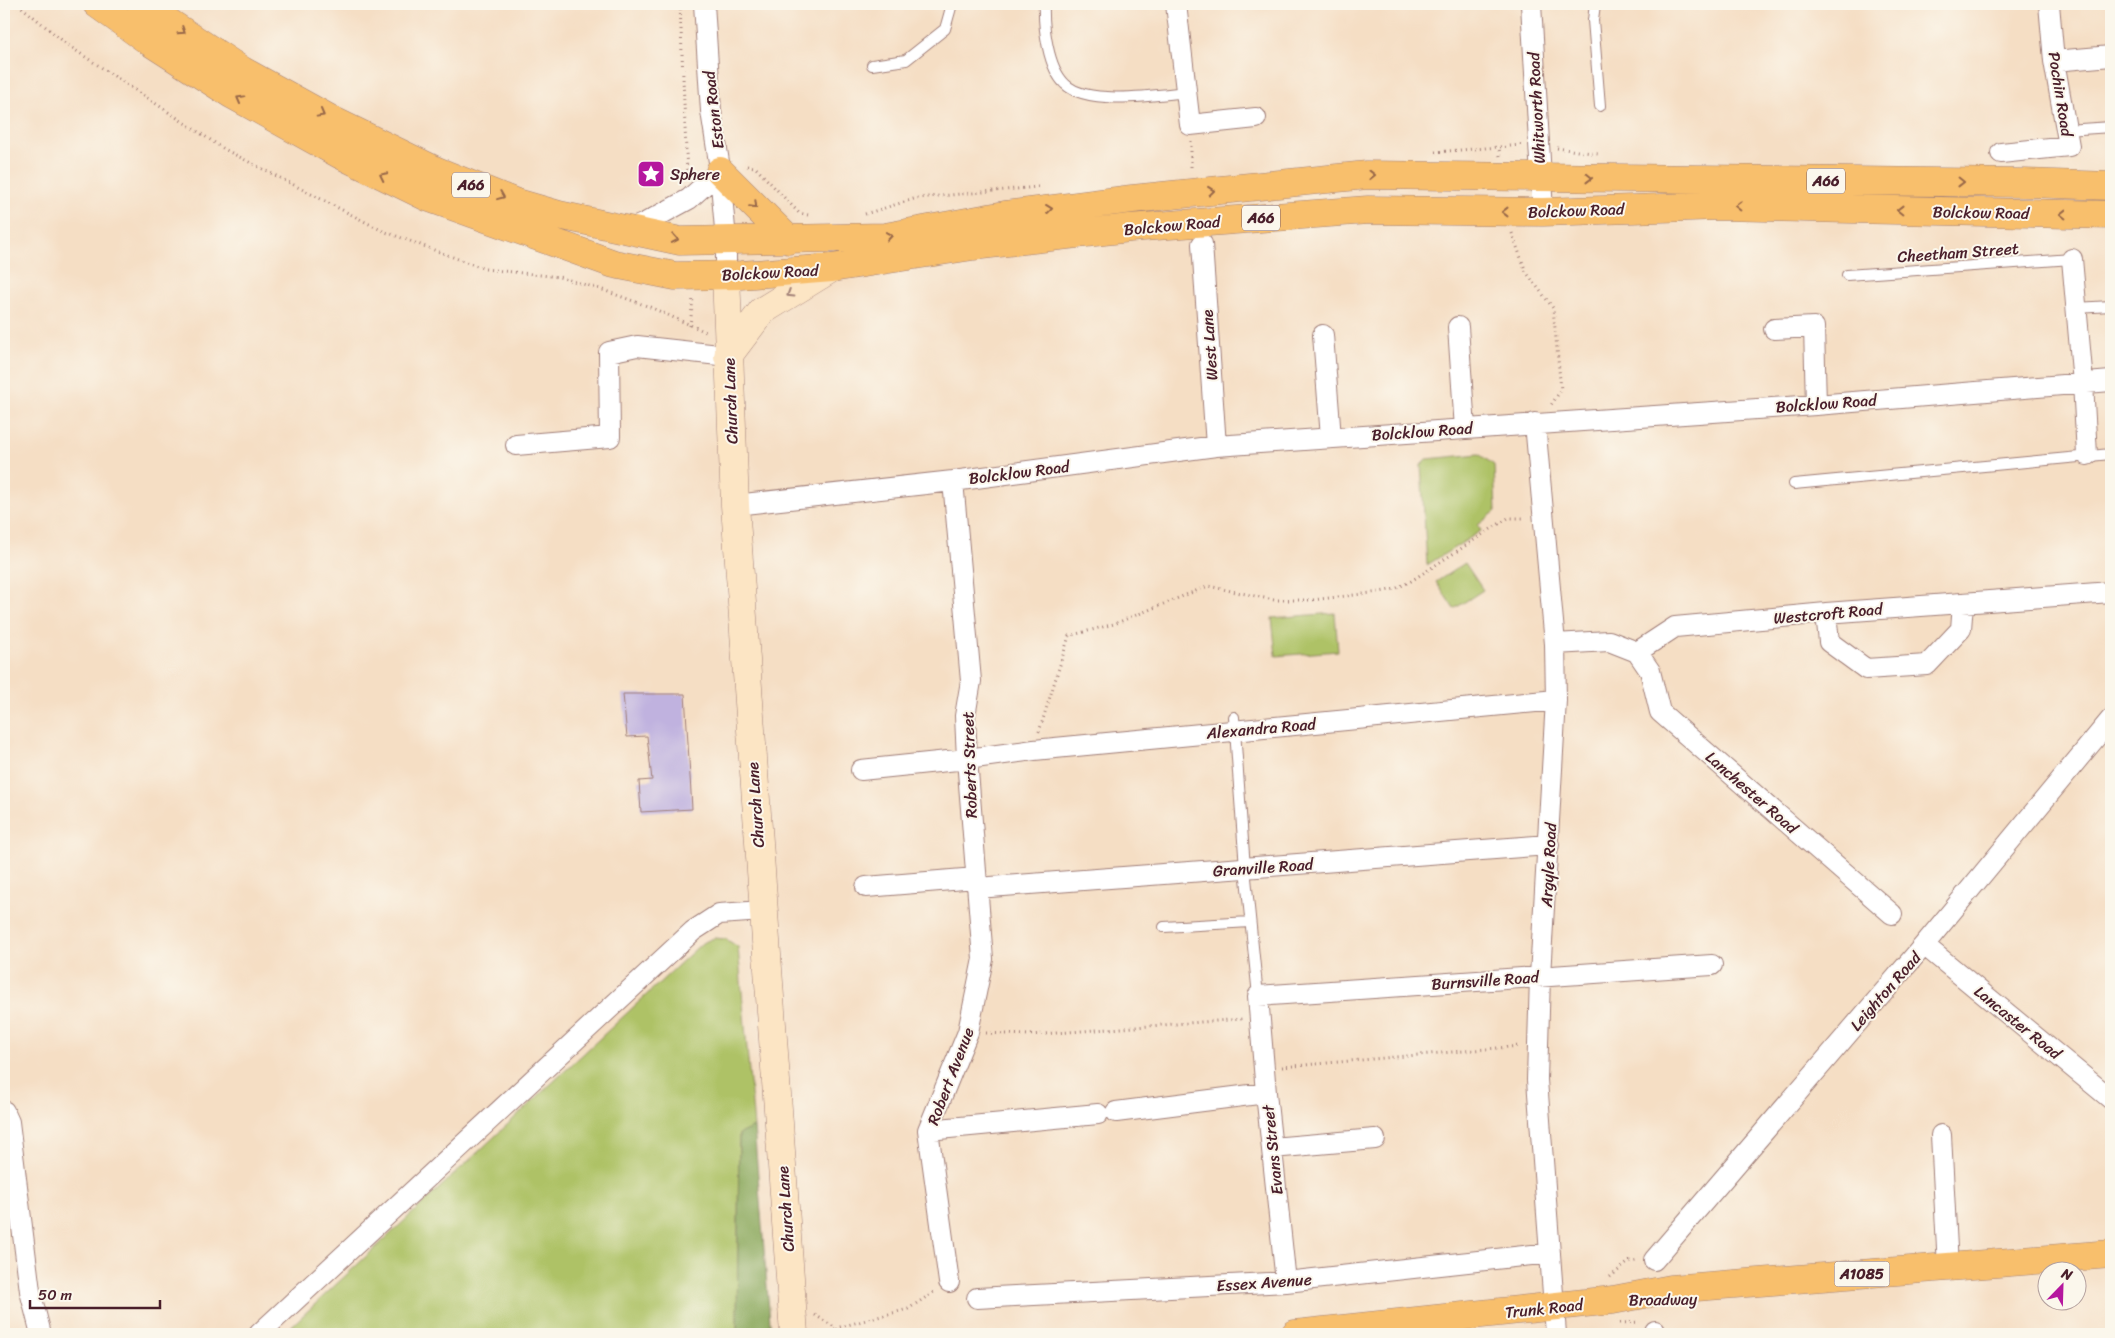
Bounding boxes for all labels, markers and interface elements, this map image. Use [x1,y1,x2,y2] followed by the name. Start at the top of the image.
[176,25,185,34] one-way arrow
[1519,50,1554,164] street label: Whitworth Road
[2039,50,2082,140] street label: Pochin Road
[694,68,733,151] street label: Eston Road
[237,95,246,105] one-way arrow
[316,108,325,118] one-way arrow
[636,159,666,189] place icon: Sphere
[670,160,720,189] place label: Sphere
[1807,168,1845,194] road number: A66
[1369,170,1377,180] one-way arrow
[380,172,389,182] one-way arrow
[452,172,490,198] road number: A66
[1586,173,1593,183] one-way arrow
[1958,177,1966,187] one-way arrow
[1207,186,1215,197] one-way arrow
[496,190,505,201] one-way arrow
[1527,194,1626,227] street label: Bolckow Road
[1932,197,2031,228] street label: Bolckow Road
[749,200,758,209] one-way arrow
[1733,201,1741,212] one-way arrow
[1045,204,1053,215] one-way arrow
[1896,205,1904,215] one-way arrow
[1242,206,1280,230] road number: A66
[1123,207,1223,244] street label: Bolckow Road
[1501,207,1508,217] one-way arrow
[2058,208,2066,219] one-way arrow
[885,231,893,241] one-way arrow
[671,234,680,244] one-way arrow
[1896,234,2020,271] street label: Cheetham Street
[721,255,821,290] street label: Bolckow Road
[787,288,796,297] one-way arrow
[1193,308,1226,381] street label: West Lane
[715,357,746,444] street label: Church Lane
[1775,385,1879,421] street label: Bolcklow Road
[1371,413,1475,449] street label: Bolcklow Road
[967,452,1073,493] street label: Bolcklow Road
[1772,594,1885,633] street label: Westcroft Road
[1204,709,1318,748] street label: Alexandra Road
[953,711,986,819] street label: Roberts Street
[1698,743,1806,842] street label: Lanchester Road
[738,761,773,849] street label: Church Lane
[1532,820,1565,909] street label: Argyle Road
[1212,849,1316,885] street label: Granville Road
[1842,944,1929,1038] street label: Leighton Road
[1430,962,1541,999] street label: Burnsville Road
[1967,978,2069,1068] street label: Lancaster Road
[918,1023,982,1129] street label: Robert Avenue
[1253,1103,1292,1196] street label: Evans Street
[768,1165,803,1253] street label: Church Lane
[2038,1260,2088,1310] north arrow
[2057,1261,2077,1288] text: N
[1834,1262,1890,1286] road number: A1085
[1215,1265,1313,1300] street label: Essex Avenue
[30,1278,160,1310] scale bar
[38,1282,73,1308] text: 50 m
[1628,1284,1698,1315] street label: Broadway
[1504,1290,1586,1327] street label: Trunk Road

